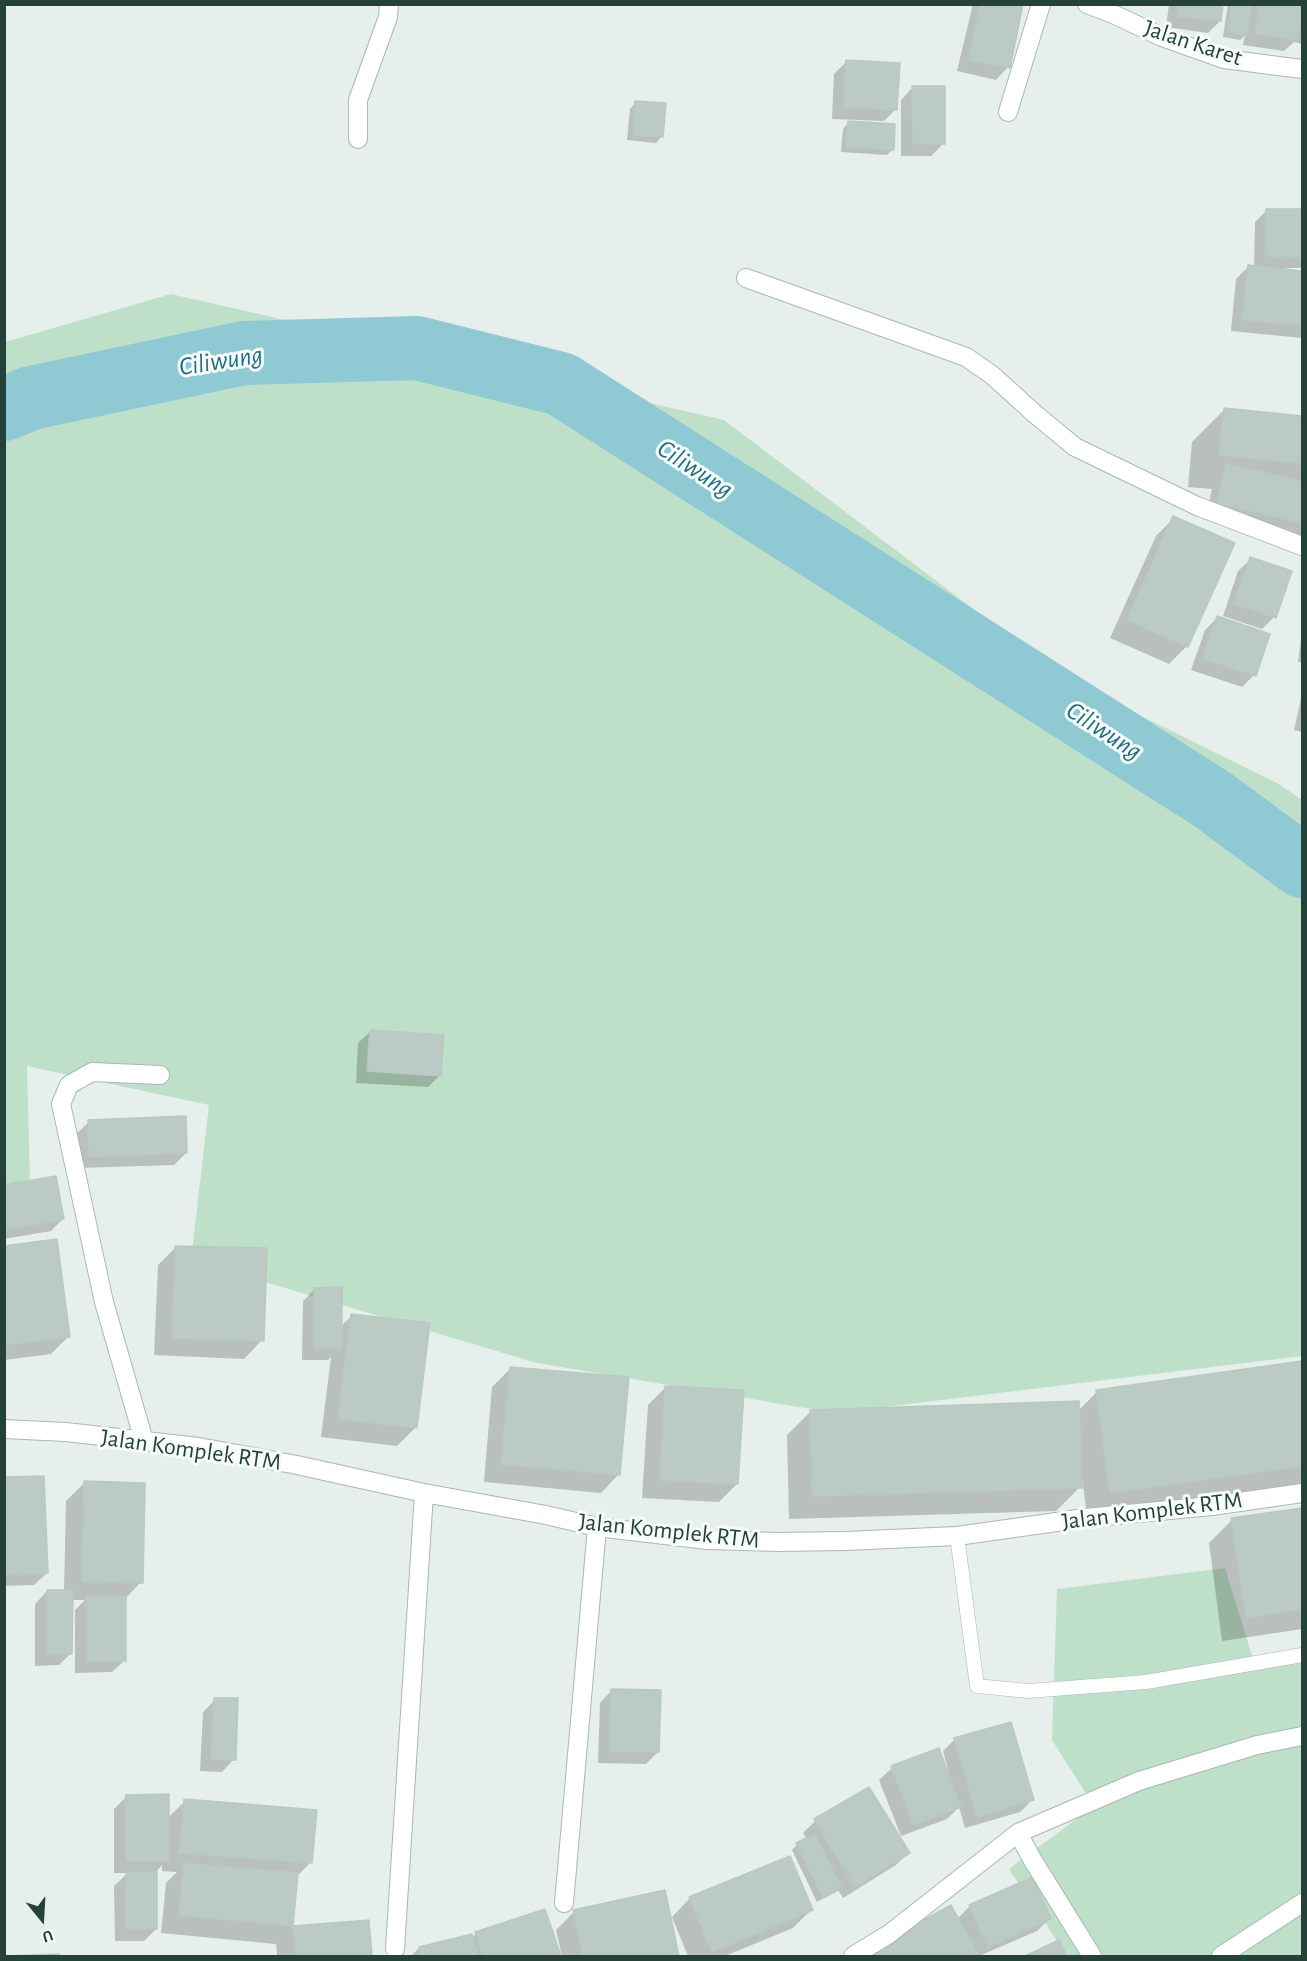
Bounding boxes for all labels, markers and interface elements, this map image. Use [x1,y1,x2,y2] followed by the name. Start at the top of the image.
[1140,14,1246,72] street label: Jalan Karet
[177,339,265,383] water label: Ciliwung
[651,433,739,505] water label: Ciliwung
[1060,695,1148,767] water label: Ciliwung
[99,1423,283,1477] street label: Jalan Komplek RTM
[1060,1486,1244,1536] street label: Jalan Komplek RTM
[577,1507,761,1555] street label: Jalan Komplek RTM
[12,1889,72,1949] north arrow
[40,1927,55,1945] text: U

